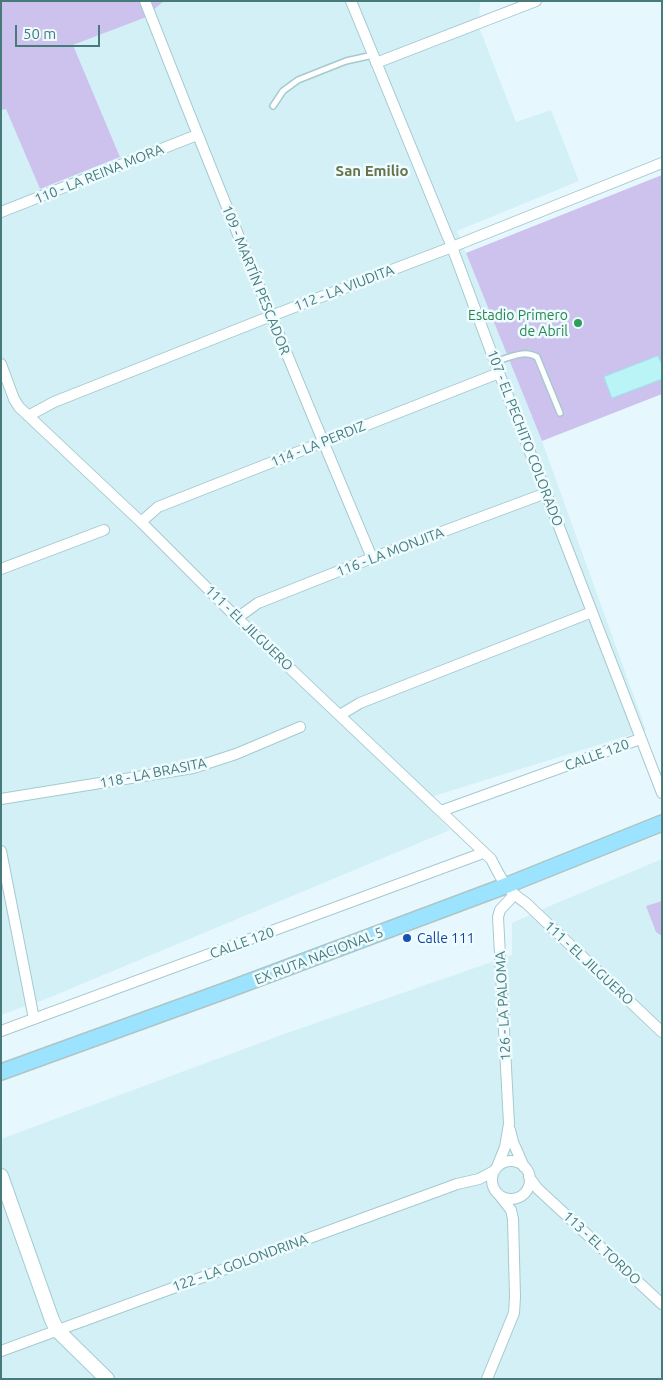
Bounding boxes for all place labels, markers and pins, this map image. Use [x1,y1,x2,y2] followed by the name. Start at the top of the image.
[468,307,568,340] place label: Estadio Primero de Abril
[572,317,584,329] marker: Estadio Primero de Abril
[417,930,475,946] place label: Calle 111
[401,932,413,944] marker: Calle 111

